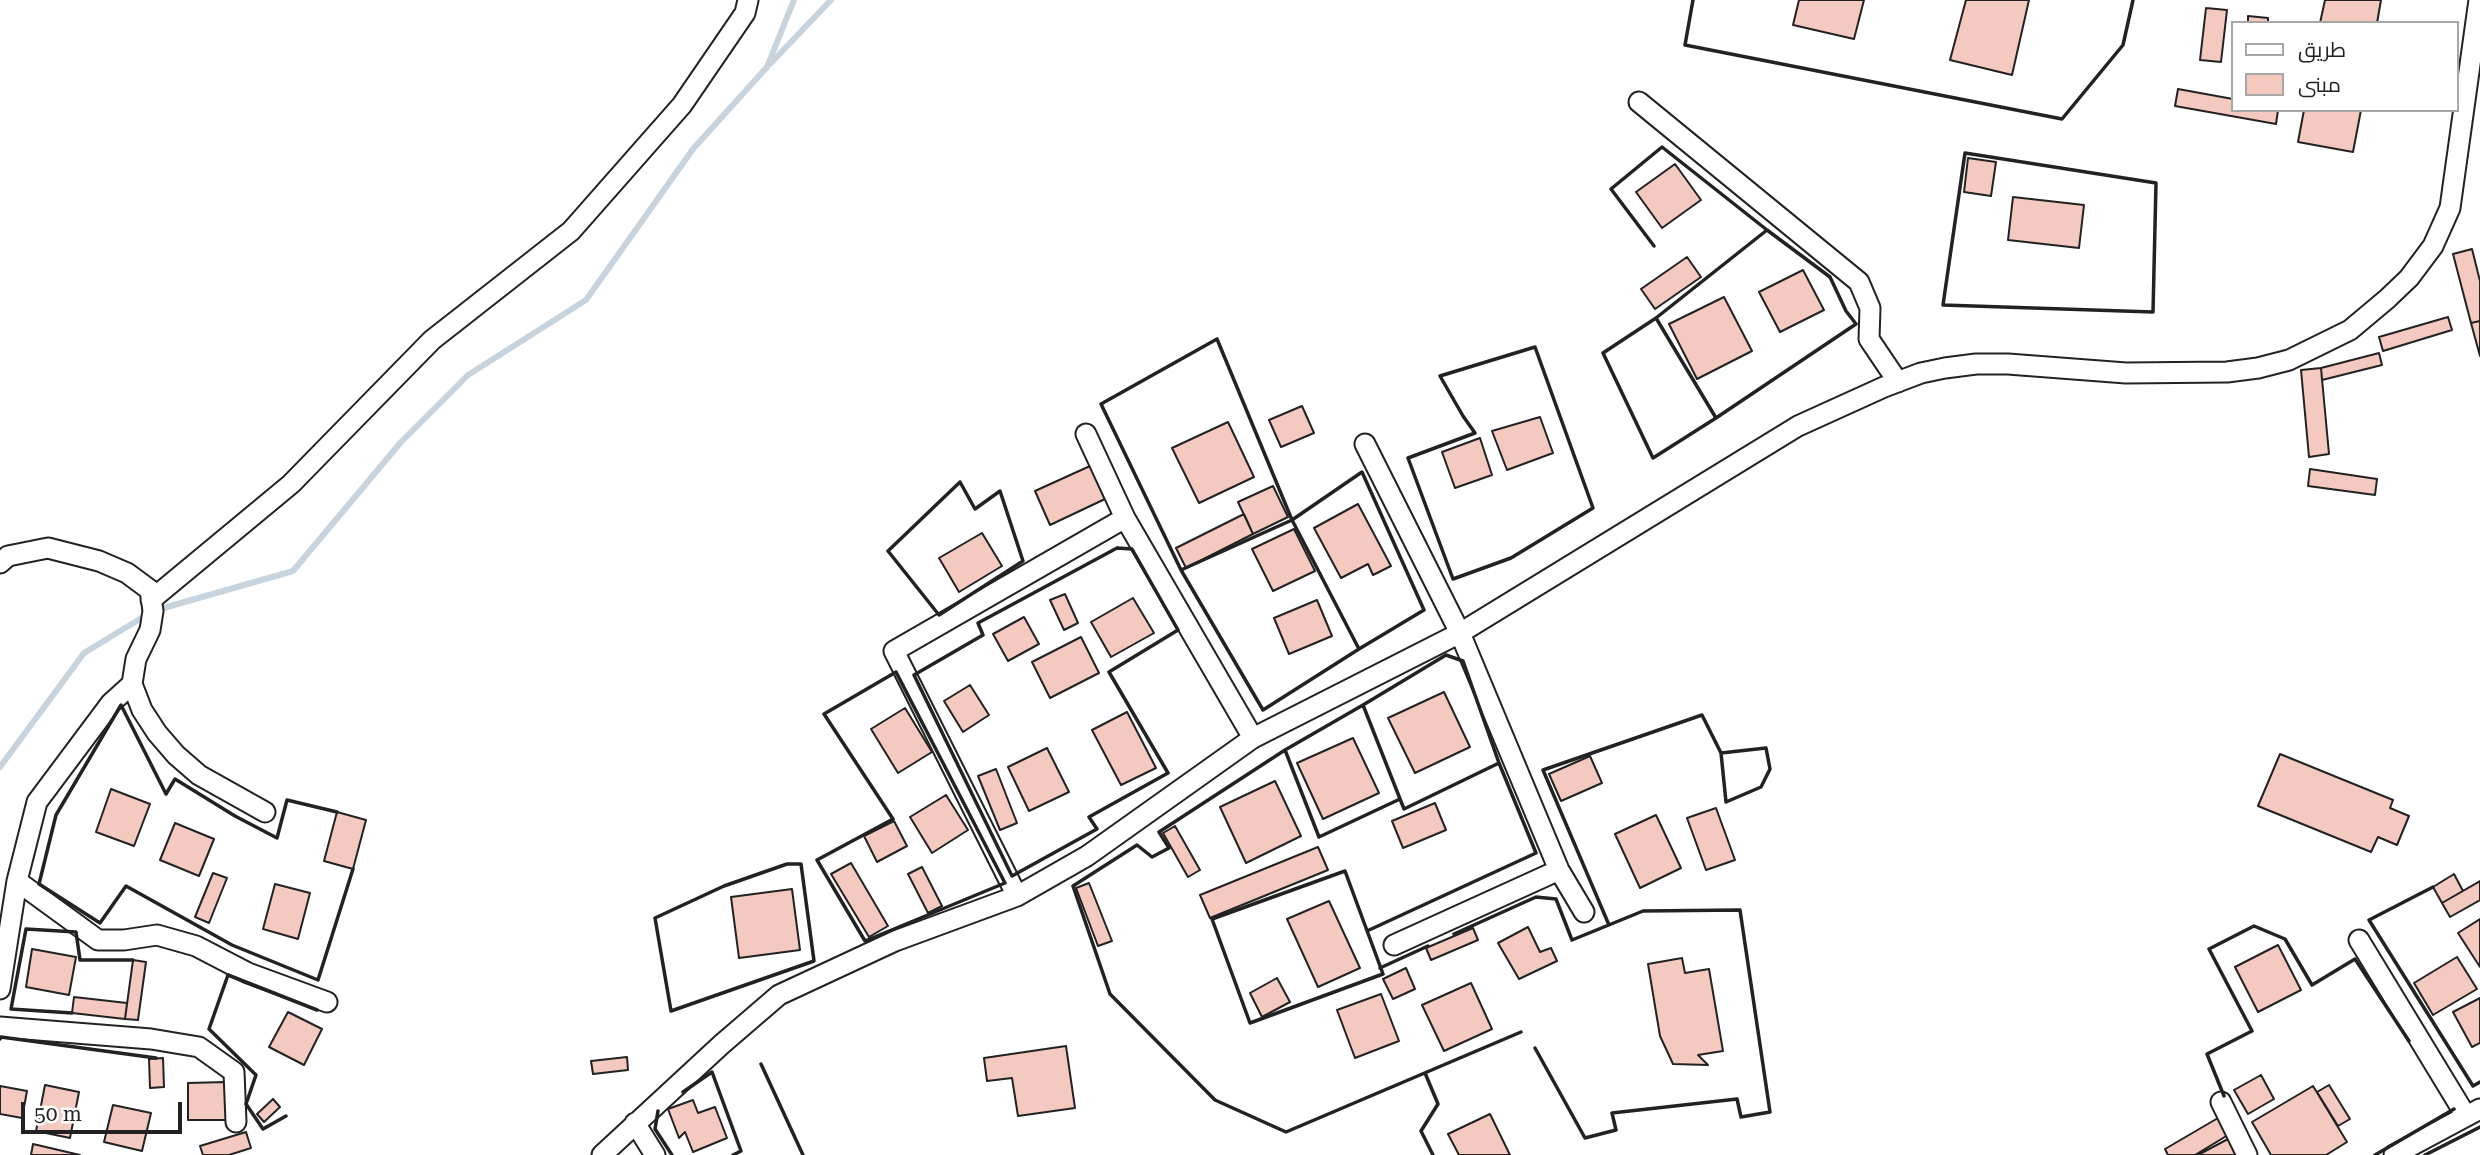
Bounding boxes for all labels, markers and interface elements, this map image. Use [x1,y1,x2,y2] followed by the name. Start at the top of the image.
[2232,21,2459,112] legend
[2298,38,2346,62] text: طريق
[2298,73,2341,97] text: مبنى
[24,1088,186,1132] scale bar
[34,1102,82,1126] text: 50 m

